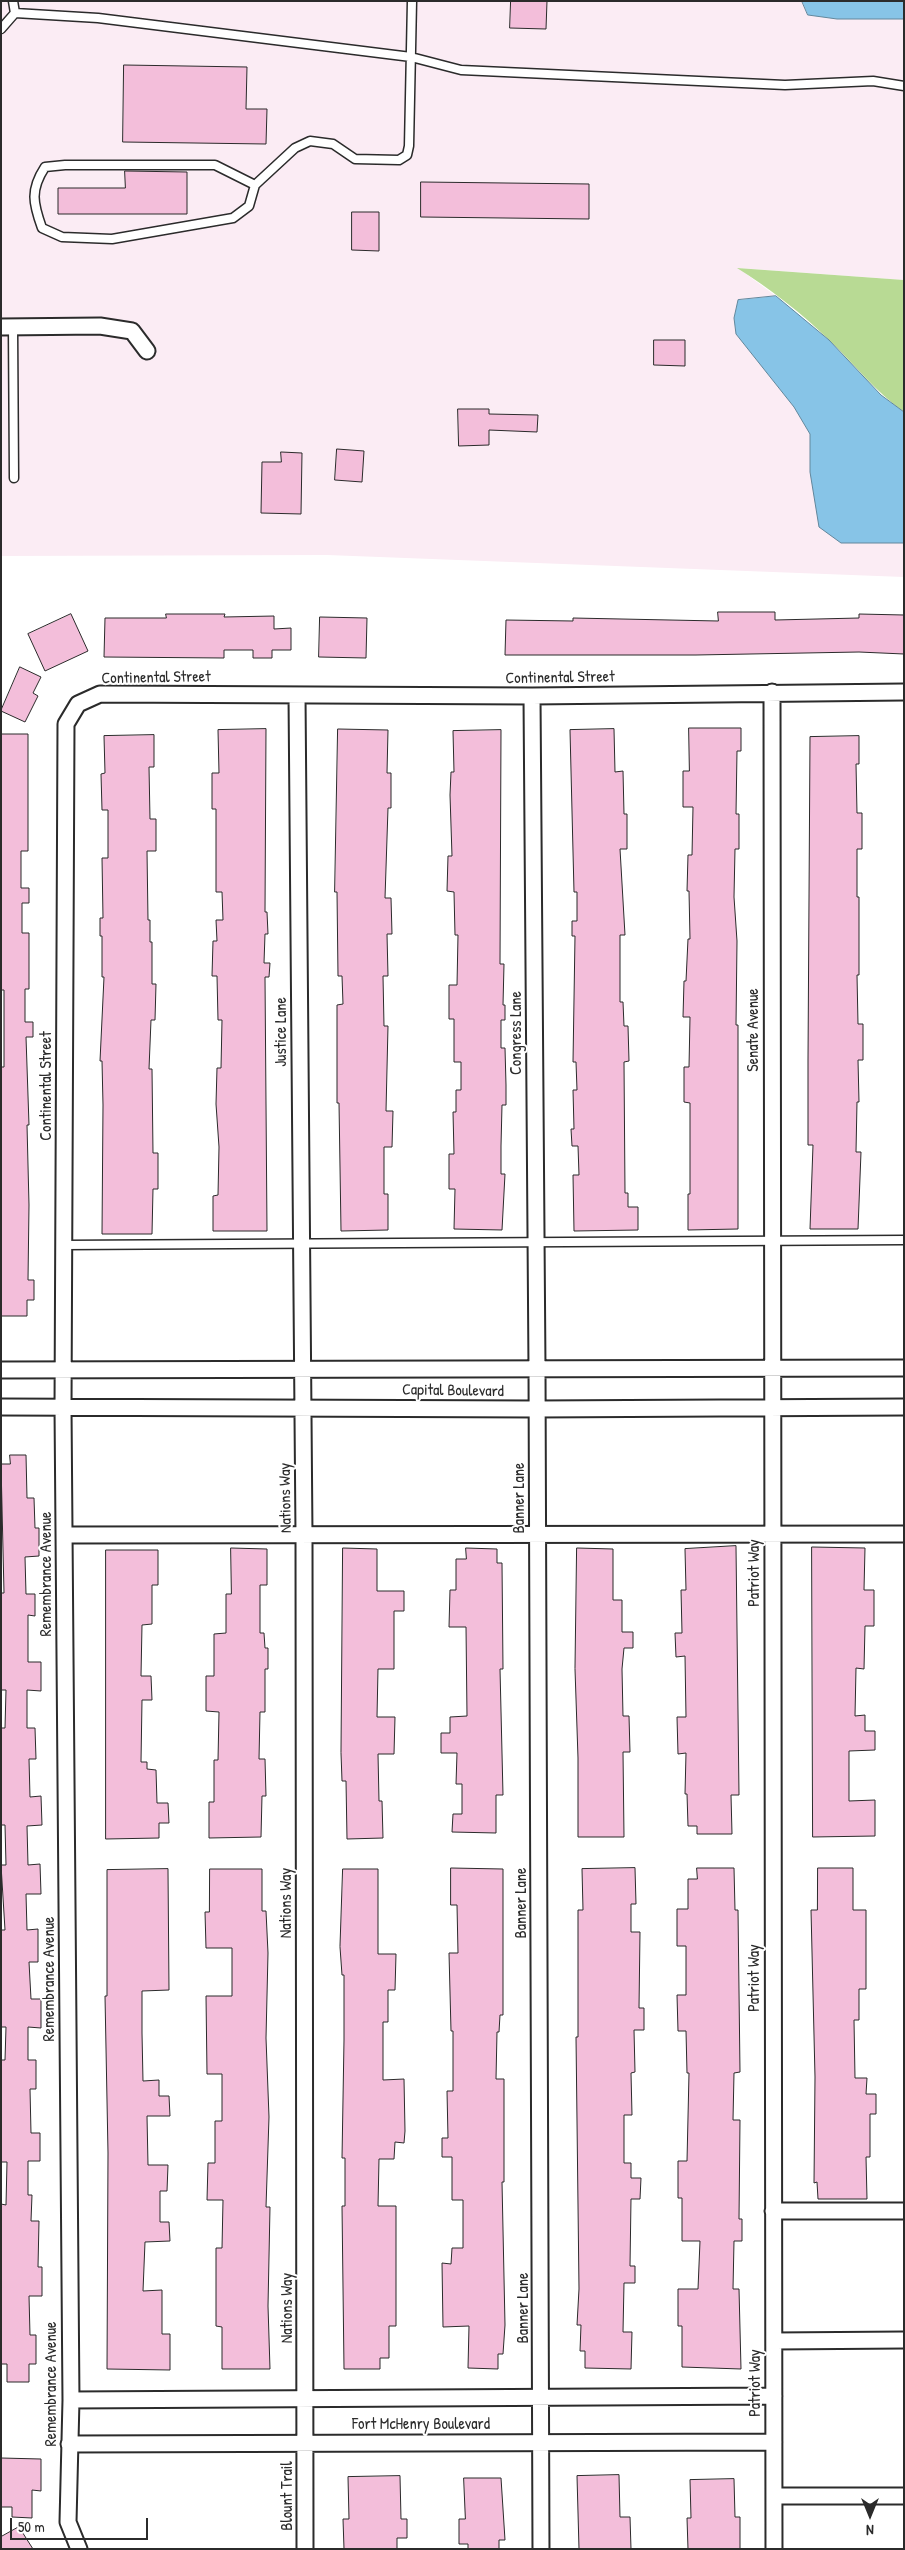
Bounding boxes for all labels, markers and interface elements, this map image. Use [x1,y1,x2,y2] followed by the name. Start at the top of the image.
[101,667,211,689] street label: Continental Street
[505,667,615,689] street label: Continental Street
[744,988,764,1072] street label: Senate Avenue
[507,991,527,1075] street label: Congress Lane
[272,997,292,1067] street label: Justice Lane
[37,1031,57,1141] street label: Continental Street
[402,1381,504,1401] street label: Capital Boulevard
[276,1463,296,1533] street label: Nations Way
[510,1463,530,1533] street label: Banner Lane
[37,1512,57,1636] street label: Remembrance Avenue
[745,1539,765,1607] street label: Patriot Way
[277,1868,297,1938] street label: Nations Way
[512,1868,532,1938] street label: Banner Lane
[40,1917,60,2041] street label: Remembrance Avenue
[745,1944,765,2012] street label: Patriot Way
[278,2273,298,2343] street label: Nations Way
[514,2273,534,2343] street label: Banner Lane
[42,2322,62,2446] street label: Remembrance Avenue
[746,2349,766,2417] street label: Patriot Way
[352,2415,490,2435] street label: Fort McHenry Boulevard
[278,2461,298,2531] street label: Blount Trail
[845,2490,895,2540] north arrow
[12,2508,150,2540] scale bar
[18,2516,45,2537] text: 50 m
[866,2521,874,2540] text: N

